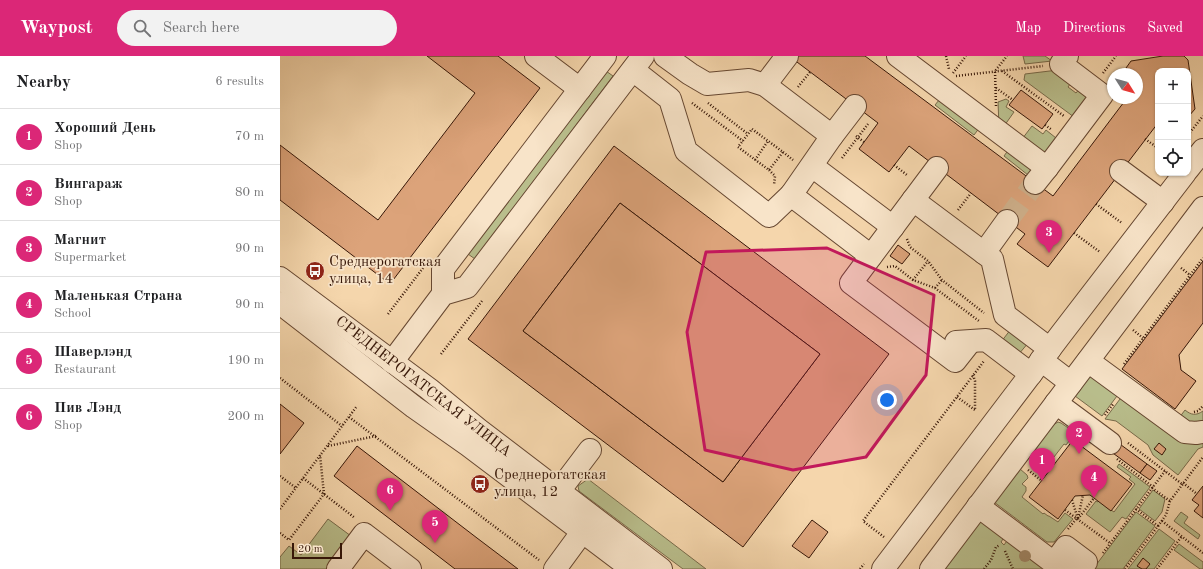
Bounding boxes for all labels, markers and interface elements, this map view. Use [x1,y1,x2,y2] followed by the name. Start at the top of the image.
[117,10,397,46] search box
[131,17,153,39] icon: search
[20,19,93,38] text: Waypost
[163,21,239,36] text: Search here
[1015,21,1041,35] text: Map
[1063,21,1125,35] text: Directions
[1147,21,1183,35] text: Saved
[1107,68,1143,104] north arrow
[1155,68,1191,176] map controls
[1155,68,1191,104] button: +
[16,74,71,91] text: Nearby
[215,75,264,88] text: 6 results
[1155,104,1191,140] button: −
[54,121,156,136] text: Хороший День
[25,130,33,143] text: 1
[235,130,264,143] text: 70 m
[54,139,82,152] text: Shop
[1155,140,1191,176] button: locate
[54,177,123,192] text: Вингараж
[25,186,33,199] text: 2
[235,186,264,199] text: 80 m
[54,195,82,208] text: Shop
[1036,220,1062,253] pin: 3
[54,233,106,248] text: Магнит
[25,242,33,255] text: 3
[235,242,264,255] text: 90 m
[54,251,126,264] text: Supermarket
[329,255,441,287] place label: Среднерогатская улица, 14
[304,260,326,282] bus stop icon: Среднерогатская улица, 14
[54,289,182,304] text: Маленькая Страна
[25,298,33,311] text: 4
[235,298,264,311] text: 90 m
[54,307,91,320] text: School
[332,314,514,460] street label: СРЕДНЕРОГАТСКАЯ УЛИЦА
[54,345,132,360] text: Шаверлэнд
[25,354,33,367] text: 5
[227,354,264,367] text: 190 m
[54,363,116,376] text: Restaurant
[877,390,897,410] your location
[54,401,121,416] text: Пив Лэнд
[25,410,33,423] text: 6
[227,410,264,423] text: 200 m
[54,419,82,432] text: Shop
[1066,421,1092,454] pin: 2
[1029,448,1055,481] pin: 1
[1081,465,1107,498] pin: 4
[494,468,606,500] place label: Среднерогатская улица, 12
[469,473,491,495] bus stop icon: Среднерогатская улица, 12
[377,478,403,511] pin: 6
[422,510,448,543] pin: 5
[292,541,342,560] scale bar
[298,544,323,555] text: 20 m

